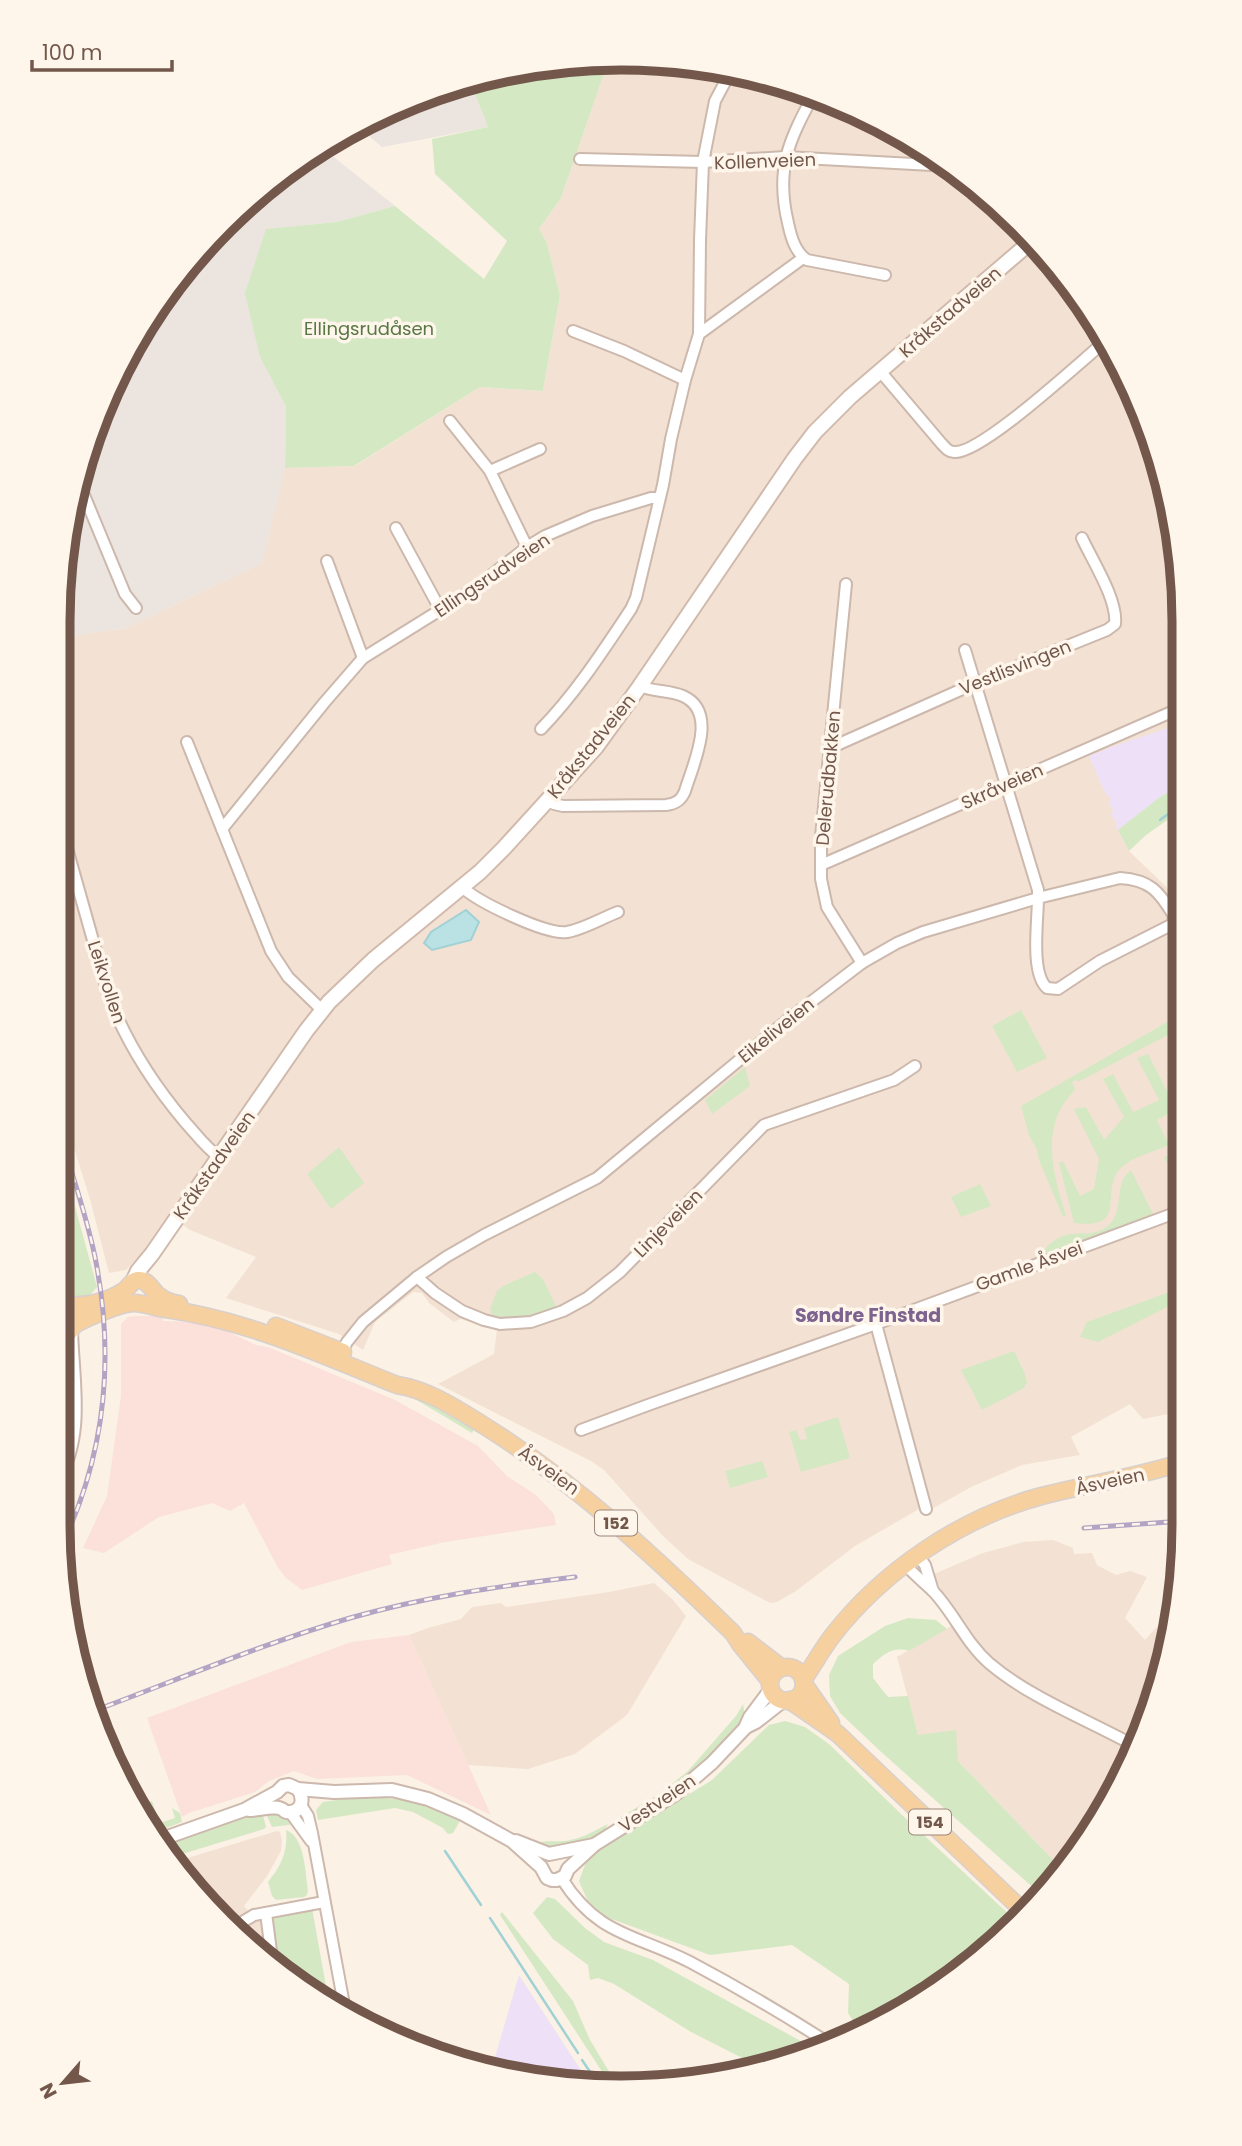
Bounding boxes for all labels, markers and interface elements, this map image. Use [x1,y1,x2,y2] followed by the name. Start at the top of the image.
[32,28,172,72] scale bar
[42,38,102,67] text: 100 m
[713,147,817,175] street label: Kollenveien
[894,261,1006,363] street label: Kråkstadveien
[304,316,434,341] park label: Ellingsrudåsen
[429,527,555,623] street label: Ellingsrudveien
[955,633,1075,701] street label: Vestlisvingen
[541,689,641,803] street label: Kråkstadveien
[810,709,846,847] street label: Delerudbakken
[957,757,1047,815] street label: Skråveien
[82,937,132,1027] street label: Leikvollen
[733,992,819,1068] street label: Eikeliveien
[167,1106,261,1224] street label: Kråkstadveien
[628,1183,708,1263] street label: Linjeveien
[972,1235,1086,1297] street label: Gamle Åsvei
[795,1302,941,1329] district label: Søndre Finstad
[513,1439,585,1501] street label: Åsveien
[1073,1462,1147,1500] street label: Åsveien
[595,1511,637,1536] road number: 152
[614,1768,700,1838] street label: Vestveien
[909,1810,951,1834] road number: 154
[28,2048,98,2118] north arrow
[33,2078,64,2103] text: N

